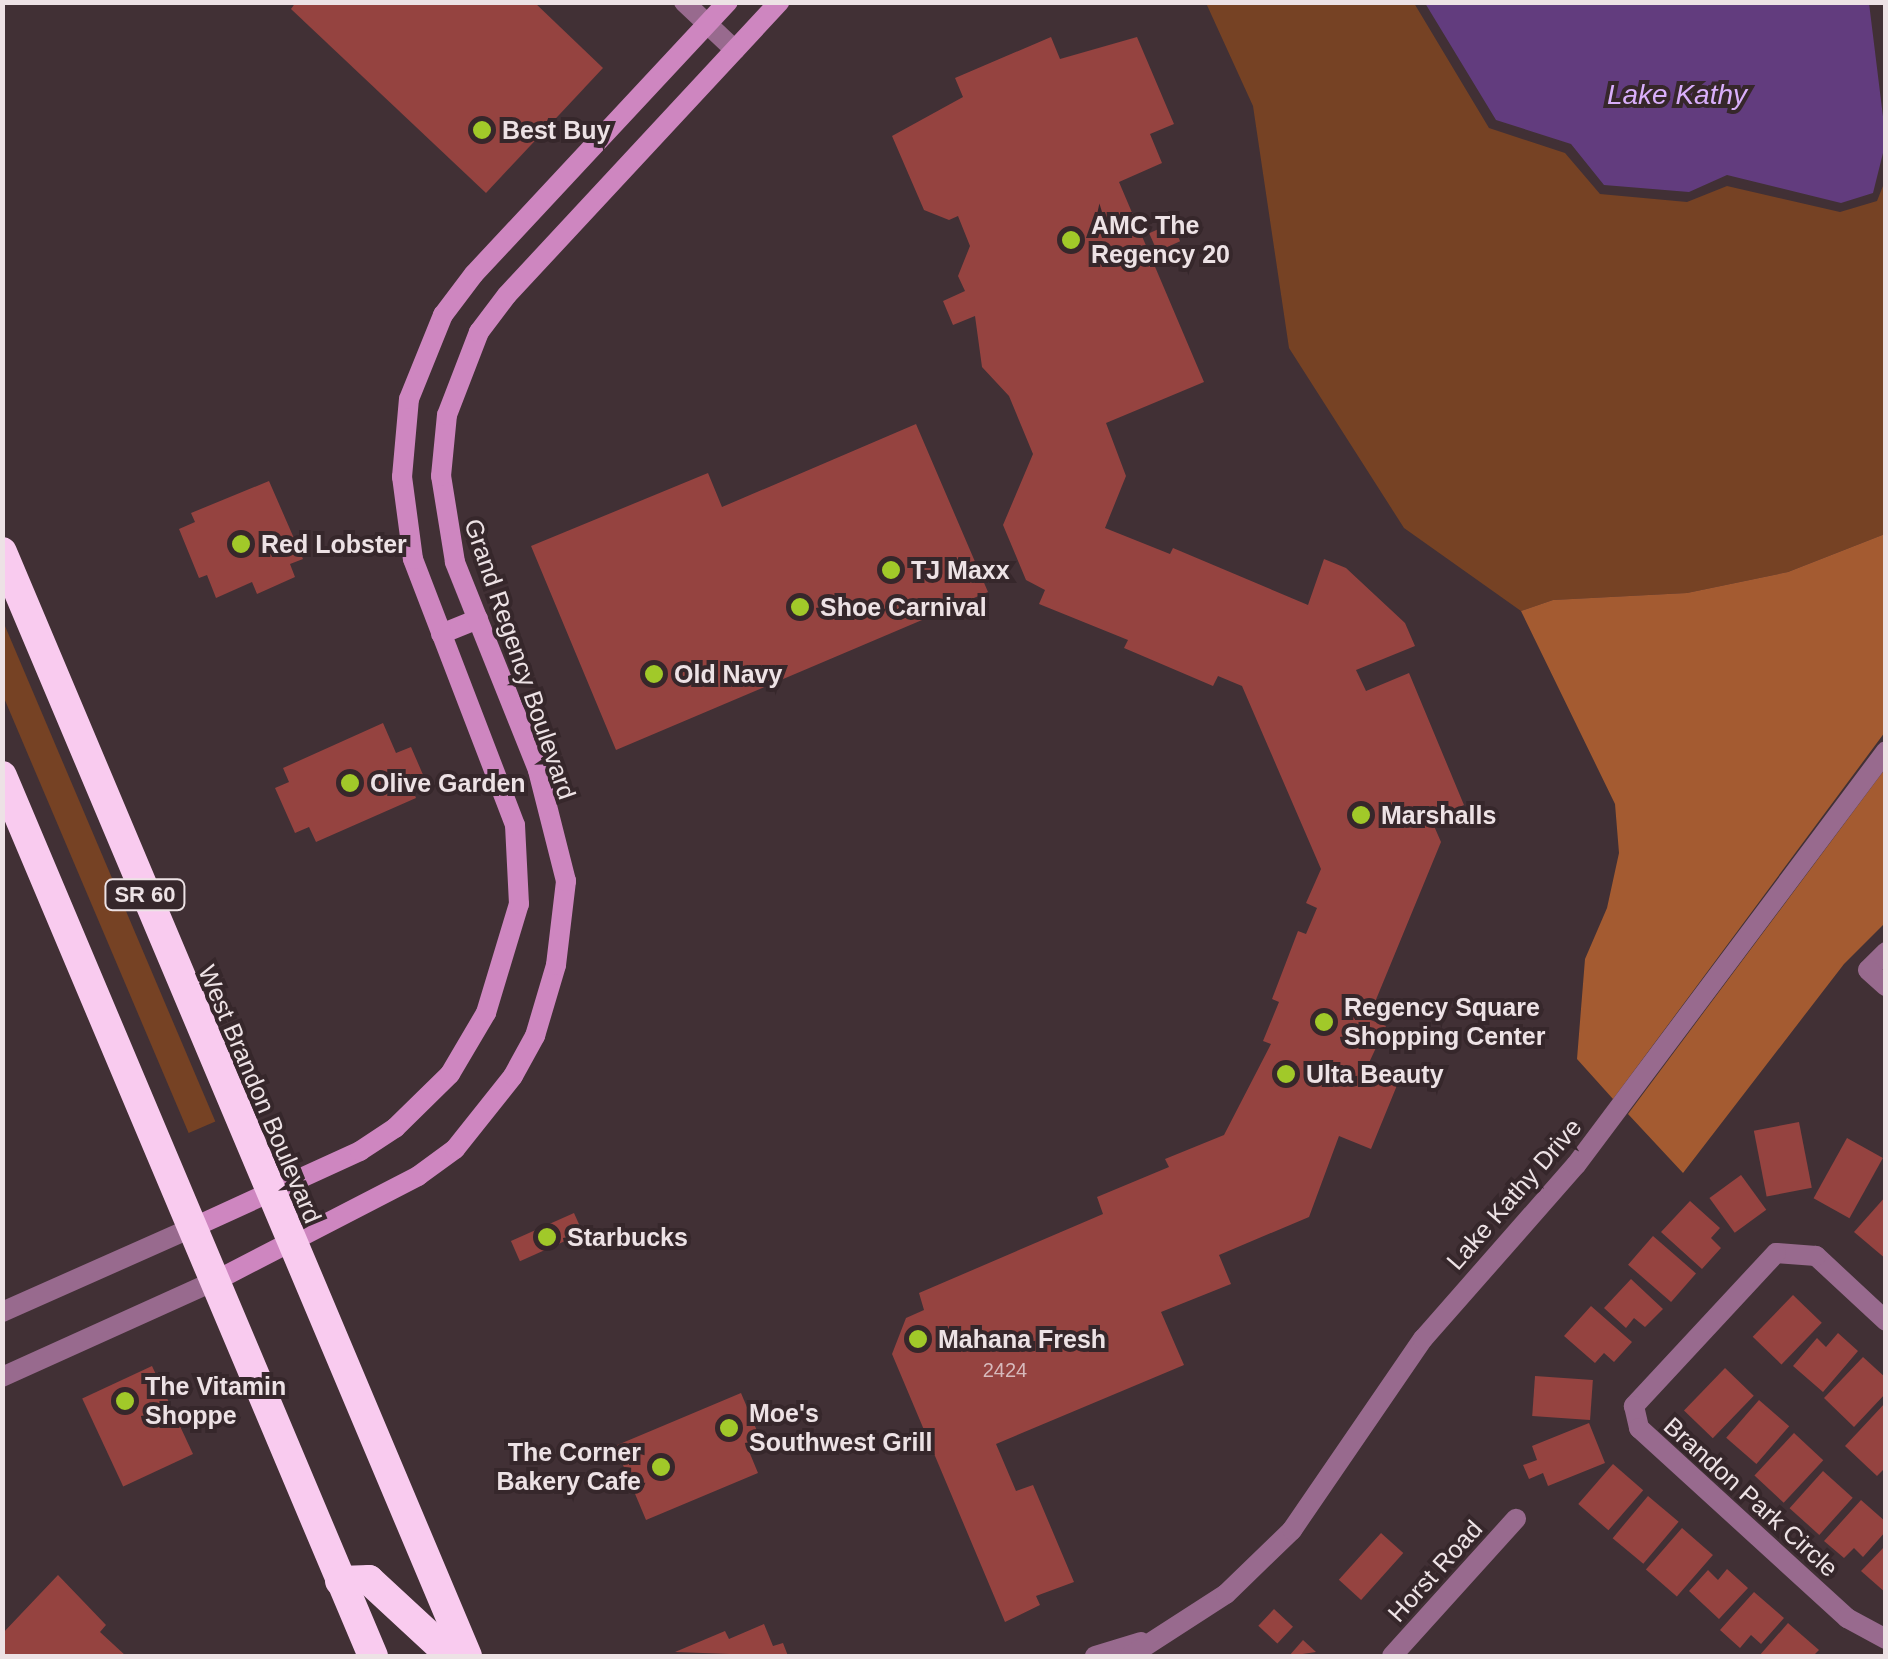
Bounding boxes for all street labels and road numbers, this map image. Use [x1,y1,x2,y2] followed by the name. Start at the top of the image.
[458,515,582,803] street label: Grand Regency Boulevard
[102,878,188,912] road number: SR 60
[192,960,328,1228] street label: West Brandon Boulevard
[1440,1112,1588,1276] street label: Lake Kathy Drive
[1658,1411,1844,1583] street label: Brandon Park Circle
[1382,1514,1488,1628] street label: Horst Road

